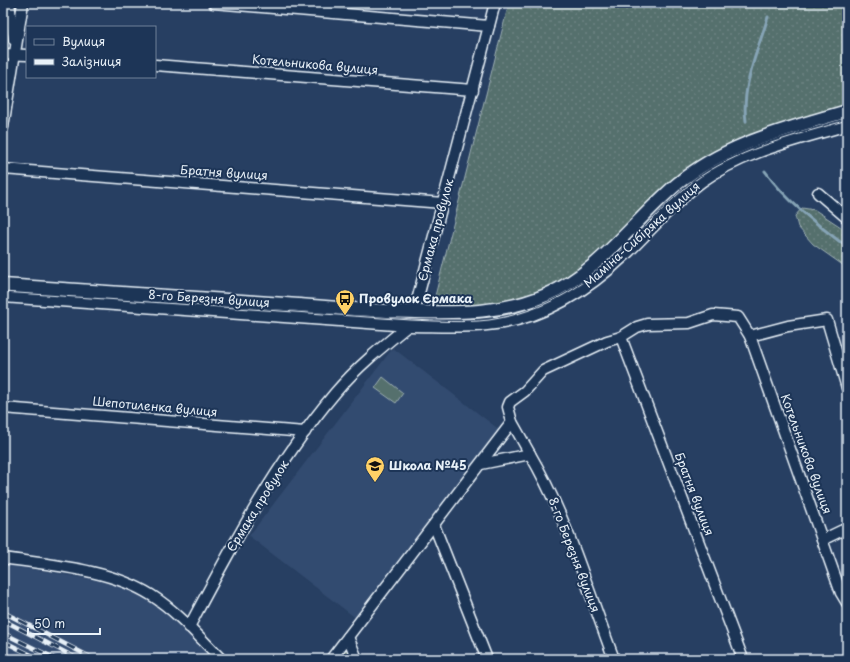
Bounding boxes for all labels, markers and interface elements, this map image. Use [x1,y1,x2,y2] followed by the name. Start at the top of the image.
[26,26,156,78] legend
[62,32,105,50] text: Вулиця
[251,50,379,78] street label: Котельникова вулиця
[61,52,121,70] text: Залізниця
[180,160,269,184] street label: Братня вулиця
[413,176,458,283] street label: Єрмака провулок
[579,177,704,292] street label: Маміна-Сибіряка вулиця
[148,285,271,311] street label: 8-го Березня вулиця
[334,288,356,316] bus stop icon: Провулок Єрмака
[359,289,473,307] place label: Провулок Єрмака
[777,391,837,516] street label: Котельникова вулиця
[92,392,218,420] street label: Шепотиленка вулиця
[671,449,719,538] street label: Братня вулиця
[222,455,293,555] street label: Єрмака провулок
[364,455,386,483] school or university icon: Школа №45
[389,456,467,474] place label: Школа №45
[545,494,605,615] street label: 8-го Березня вулиця
[28,610,100,636] scale bar
[34,614,65,632] text: 50 m

